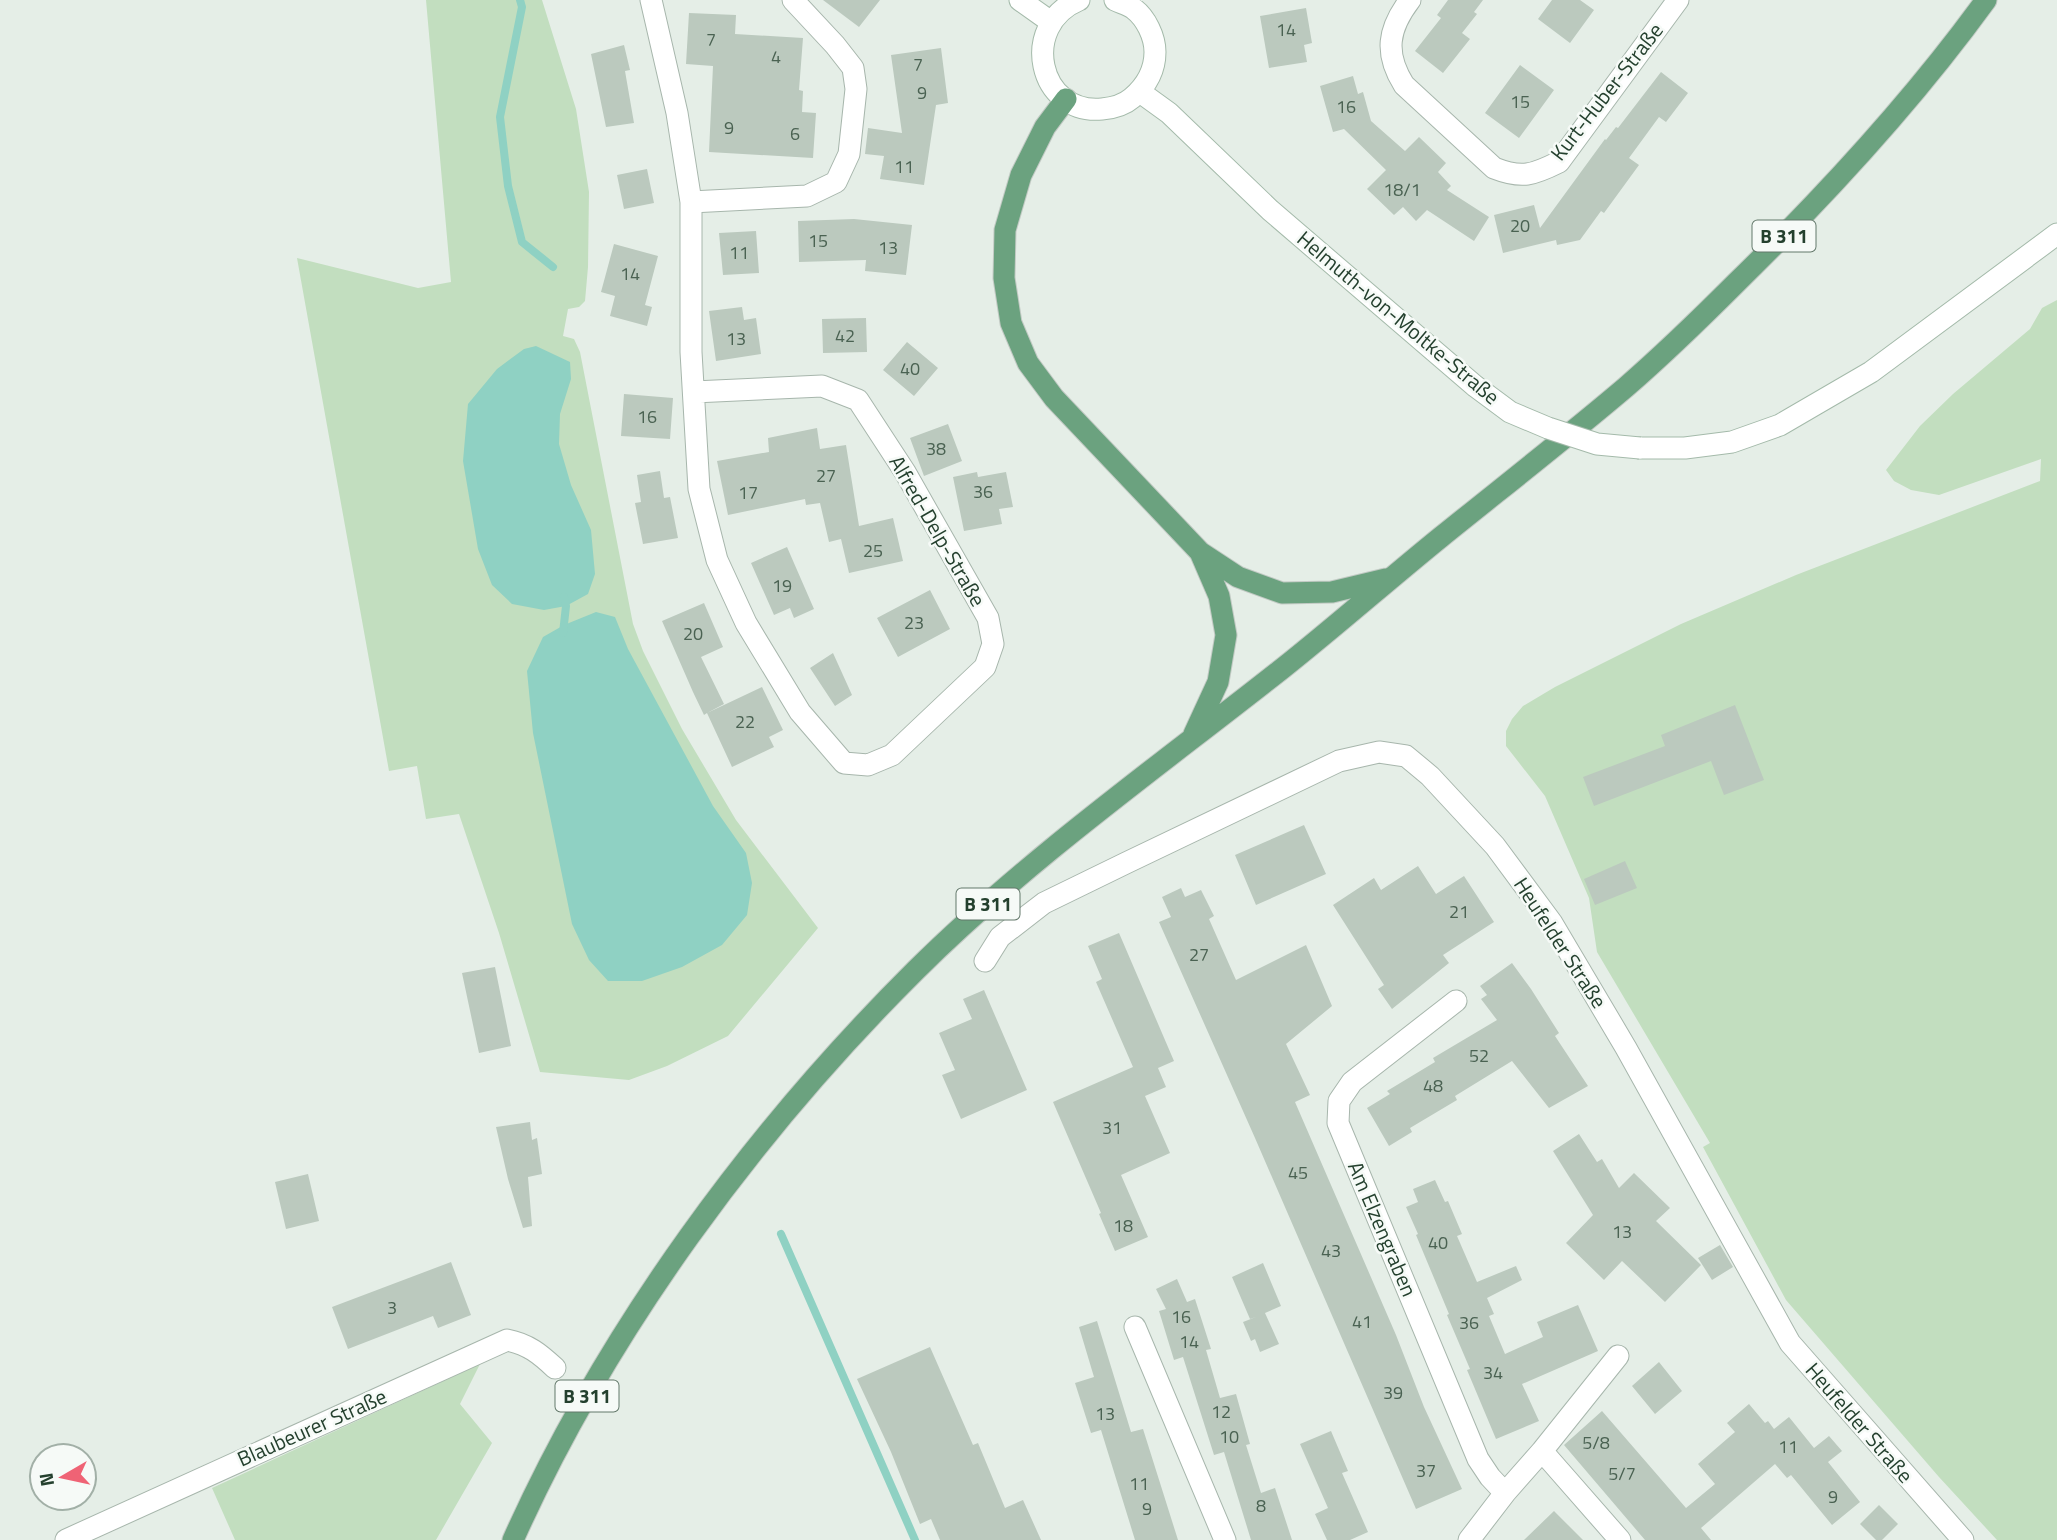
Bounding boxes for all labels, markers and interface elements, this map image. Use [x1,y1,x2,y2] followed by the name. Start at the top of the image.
[1276,16,1296,43] house number: 14
[1542,16,1670,167] street label: Kurt-Huber-Straße
[706,26,716,53] house number: 7
[771,43,781,70] house number: 4
[913,51,923,78] house number: 7
[917,79,927,106] house number: 9
[1510,88,1530,115] house number: 15
[1336,93,1356,120] house number: 16
[724,114,734,141] house number: 9
[790,120,800,147] house number: 6
[894,153,914,180] house number: 11
[1383,176,1421,203] house number: 18/1
[1510,212,1530,239] house number: 20
[1752,220,1816,252] road number: B 311
[1290,223,1507,412] street label: Helmuth-von-Moltke-Straße
[808,227,828,254] house number: 15
[878,234,898,261] house number: 13
[729,239,749,266] house number: 11
[620,260,640,287] house number: 14
[835,322,855,349] house number: 42
[726,325,746,352] house number: 13
[900,355,920,382] house number: 40
[637,403,657,430] house number: 16
[926,435,946,462] house number: 38
[882,449,994,612] street label: Alfred-Delp-Straße
[816,462,836,489] house number: 27
[973,478,993,505] house number: 36
[738,479,758,506] house number: 17
[863,537,883,564] house number: 25
[772,572,792,599] house number: 19
[904,609,924,636] house number: 23
[683,620,703,647] house number: 20
[735,708,755,735] house number: 22
[1506,871,1615,1014] street label: Heufelder Straße
[956,888,1020,920] road number: B 311
[1449,898,1469,925] house number: 21
[1189,941,1209,968] house number: 27
[1469,1042,1489,1069] house number: 52
[1423,1072,1443,1099] house number: 48
[1102,1114,1122,1141] house number: 31
[1340,1156,1426,1301] street label: Am Elzengraben
[1288,1159,1308,1186] house number: 45
[1113,1212,1133,1239] house number: 18
[1612,1218,1632,1245] house number: 13
[1428,1229,1448,1256] house number: 40
[1321,1237,1341,1264] house number: 43
[387,1294,397,1321] house number: 3
[1171,1303,1191,1330] house number: 16
[1352,1308,1372,1335] house number: 41
[1459,1309,1479,1336] house number: 36
[1179,1328,1199,1355] house number: 14
[1798,1355,1921,1490] street label: Heufelder Straße
[1483,1359,1503,1386] house number: 34
[1383,1379,1403,1406] house number: 39
[232,1380,392,1474] street label: Blaubeurer Straße
[556,1380,618,1412] road number: B 311
[1211,1398,1231,1425] house number: 12
[1095,1400,1115,1427] house number: 13
[1219,1423,1239,1450] house number: 10
[1582,1429,1610,1456] house number: 5/8
[1778,1433,1798,1460] house number: 11
[28,1442,98,1512] north arrow
[1416,1457,1436,1484] house number: 37
[1608,1460,1636,1487] house number: 5/7
[1129,1470,1149,1497] house number: 11
[30,1471,61,1489] text: N
[1828,1483,1838,1510] house number: 9
[1256,1492,1266,1519] house number: 8
[1142,1495,1152,1522] house number: 9

